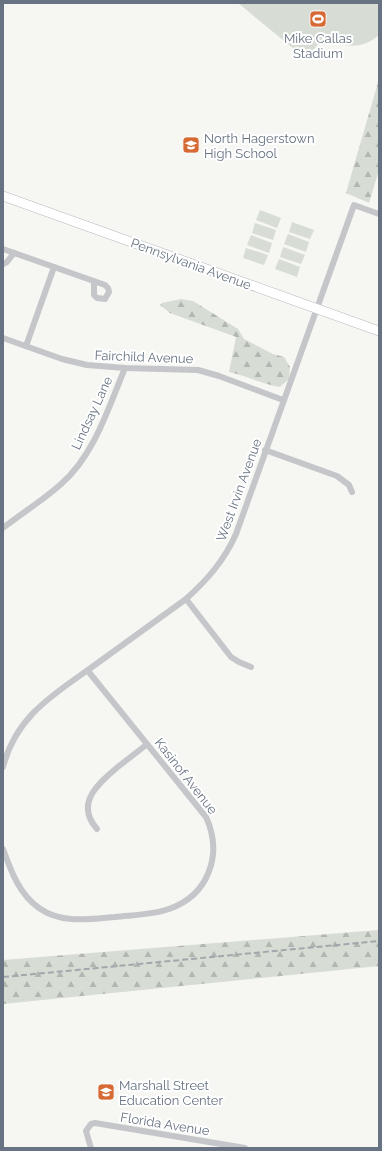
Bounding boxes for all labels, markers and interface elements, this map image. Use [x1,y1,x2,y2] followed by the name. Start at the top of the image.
[308,9,328,29] sports icon: Mike Callas Stadium
[284,31,352,61] place label: Mike Callas Stadium
[204,131,314,161] place label: North Hagerstown High School
[181,135,201,155] school or university icon: North Hagerstown High School
[129,235,254,293] street label: Pennsylvania Avenue
[94,348,194,366] street label: Fairchild Avenue
[68,374,116,452] street label: Lindsay Lane
[213,436,265,543] street label: West Irvin Avenue
[152,735,221,817] street label: Kasinof Avenue
[119,1078,223,1108] place label: Marshall Street Education Center
[96,1082,116,1102] school or university icon: Marshall Street Education Center
[119,1110,211,1139] street label: Florida Avenue

